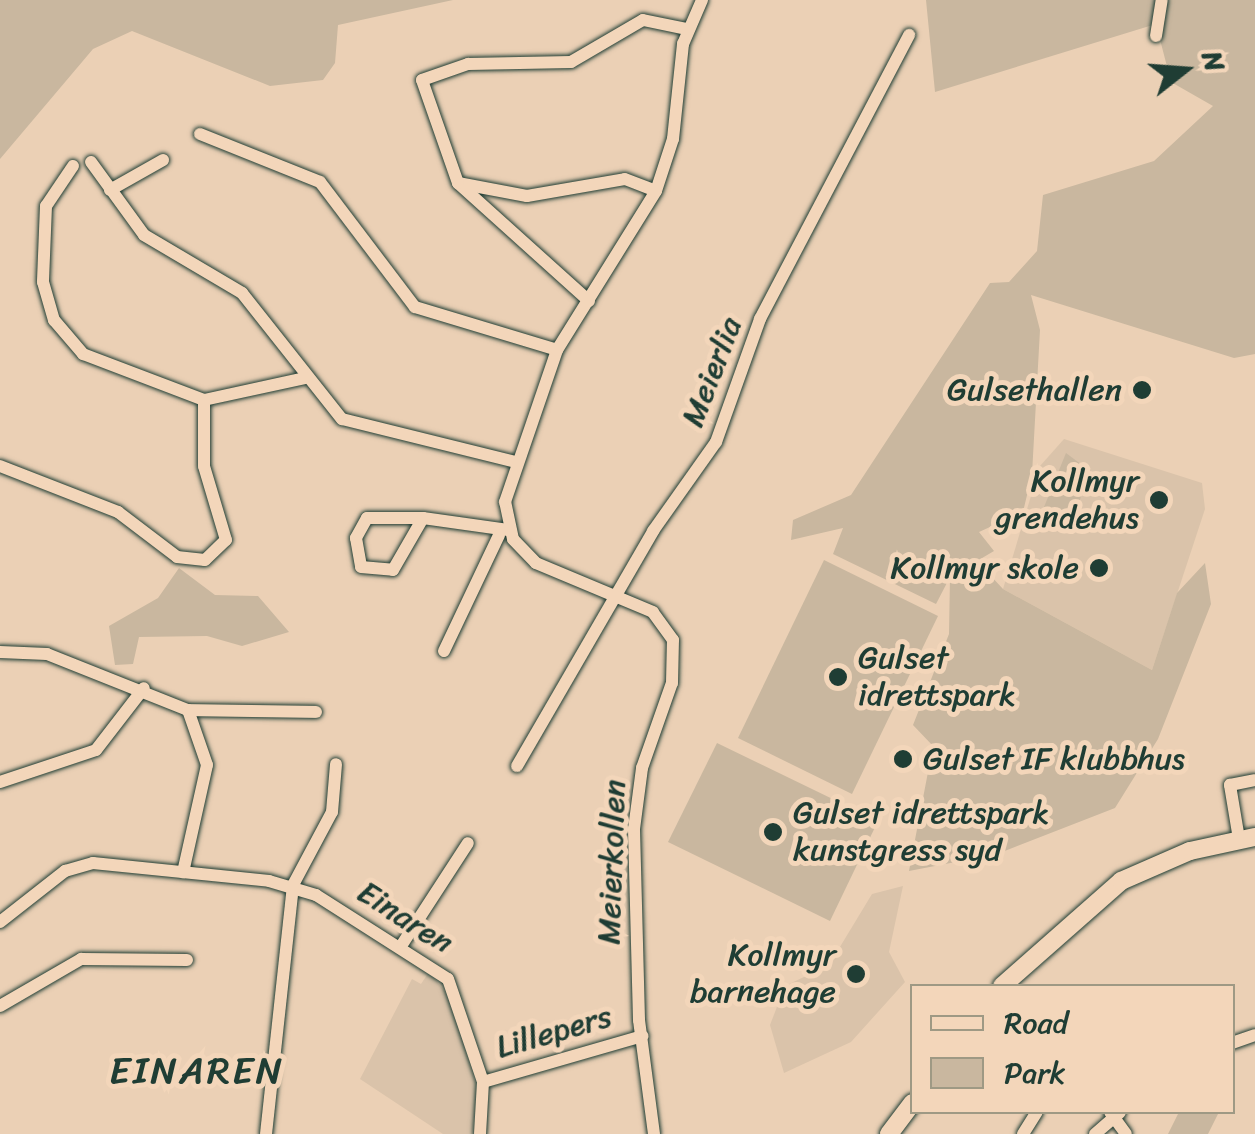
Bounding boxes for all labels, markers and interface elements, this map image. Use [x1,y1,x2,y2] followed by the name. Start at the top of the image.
[1135,20,1235,120] north arrow
[1188,45,1240,78] text: N
[674,312,750,432] street label: Meierlia
[947,371,1122,409] place label: Gulsethallen
[1131,379,1153,401] marker: Gulsethallen
[996,463,1139,538] place label: Kollmyr grendehus
[1148,489,1170,511] marker: Kollmyr grendehus
[889,549,1079,587] place label: Kollmyr skole
[1088,557,1110,579] marker: Kollmyr skole
[858,640,1016,715] place label: Gulset idrettspark
[827,666,849,688] marker: Gulset idrettspark
[923,740,1185,778] place label: Gulset IF klubbhus
[892,748,914,770] marker: Gulset IF klubbhus
[590,779,634,945] street label: Meierkollen
[793,795,1049,870] place label: Gulset idrettspark kunstgress syd
[762,821,784,843] marker: Gulset idrettspark kunstgress syd
[350,873,460,963] street label: Einaren
[690,937,836,1012] place label: Kollmyr barnehage
[845,963,867,985] marker: Kollmyr barnehage
[910,984,1235,1114] legend
[1004,996,1068,1050] text: Road
[492,997,616,1067] street label: Lillepers
[1004,1046,1066,1100] text: Park
[111,1048,283,1094] district label: EINAREN

